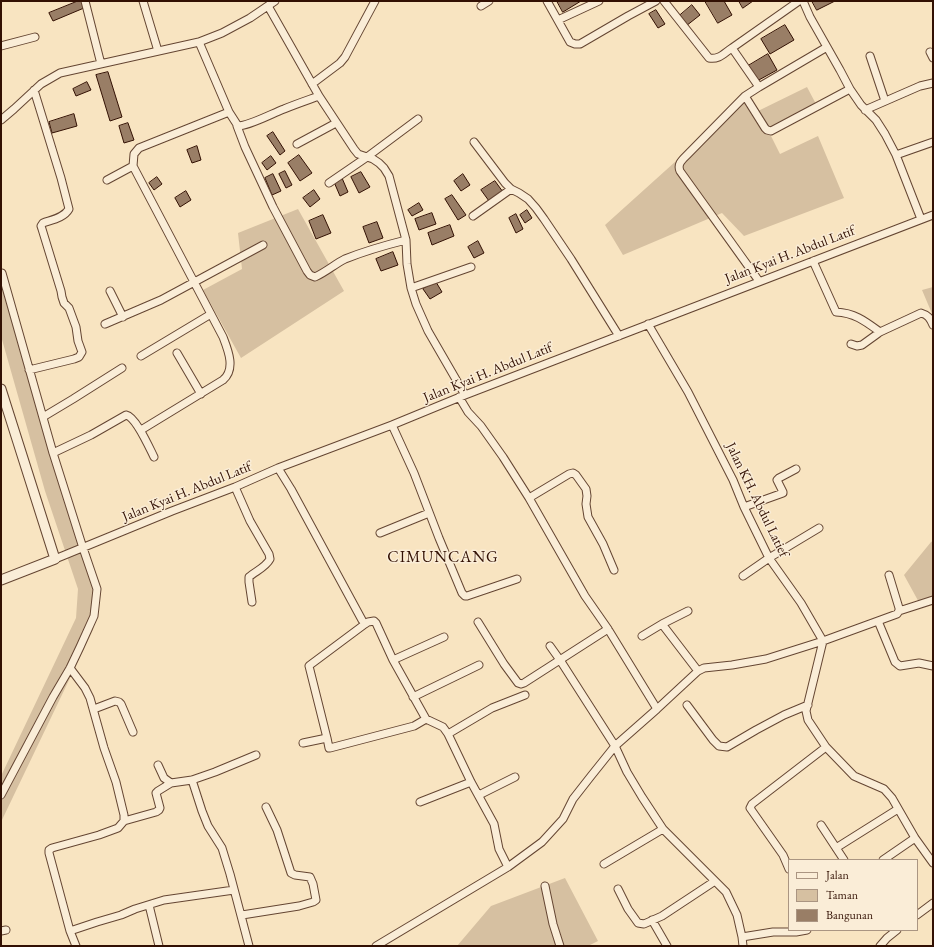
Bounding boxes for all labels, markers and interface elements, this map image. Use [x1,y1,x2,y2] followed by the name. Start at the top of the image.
[723,222,857,288] street label: Jalan Kyai H. Abdul Latif
[421,339,555,407] street label: Jalan Kyai H. Abdul Latif
[722,440,792,560] street label: Jalan KH. Abdul Latief
[120,458,254,526] street label: Jalan Kyai H. Abdul Latif
[387,548,499,568] district label: CIMUNCANG
[788,859,918,931] legend
[826,867,849,883] text: Jalan
[826,887,858,903] text: Taman
[826,907,873,923] text: Bangunan

